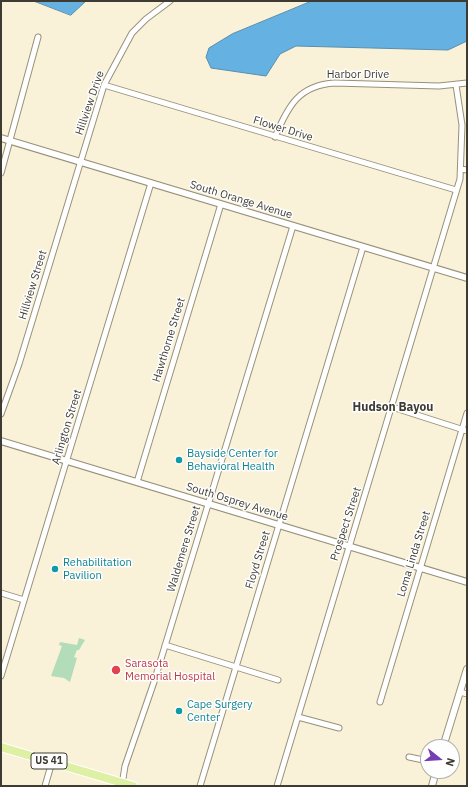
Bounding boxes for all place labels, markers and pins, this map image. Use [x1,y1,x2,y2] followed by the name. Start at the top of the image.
[187,447,278,473] place label: Bayside Center for Behavioral Health
[174,455,184,465] marker: Bayside Center for Behavioral Health
[63,556,132,582] place label: Rehabilitation Pavilion
[50,564,60,574] marker: Rehabilitation Pavilion
[125,657,215,683] place label: Sarasota Memorial Hospital
[110,664,122,676] marker: Sarasota Memorial Hospital
[187,698,253,724] place label: Cape Surgery Center
[174,706,184,716] marker: Cape Surgery Center

